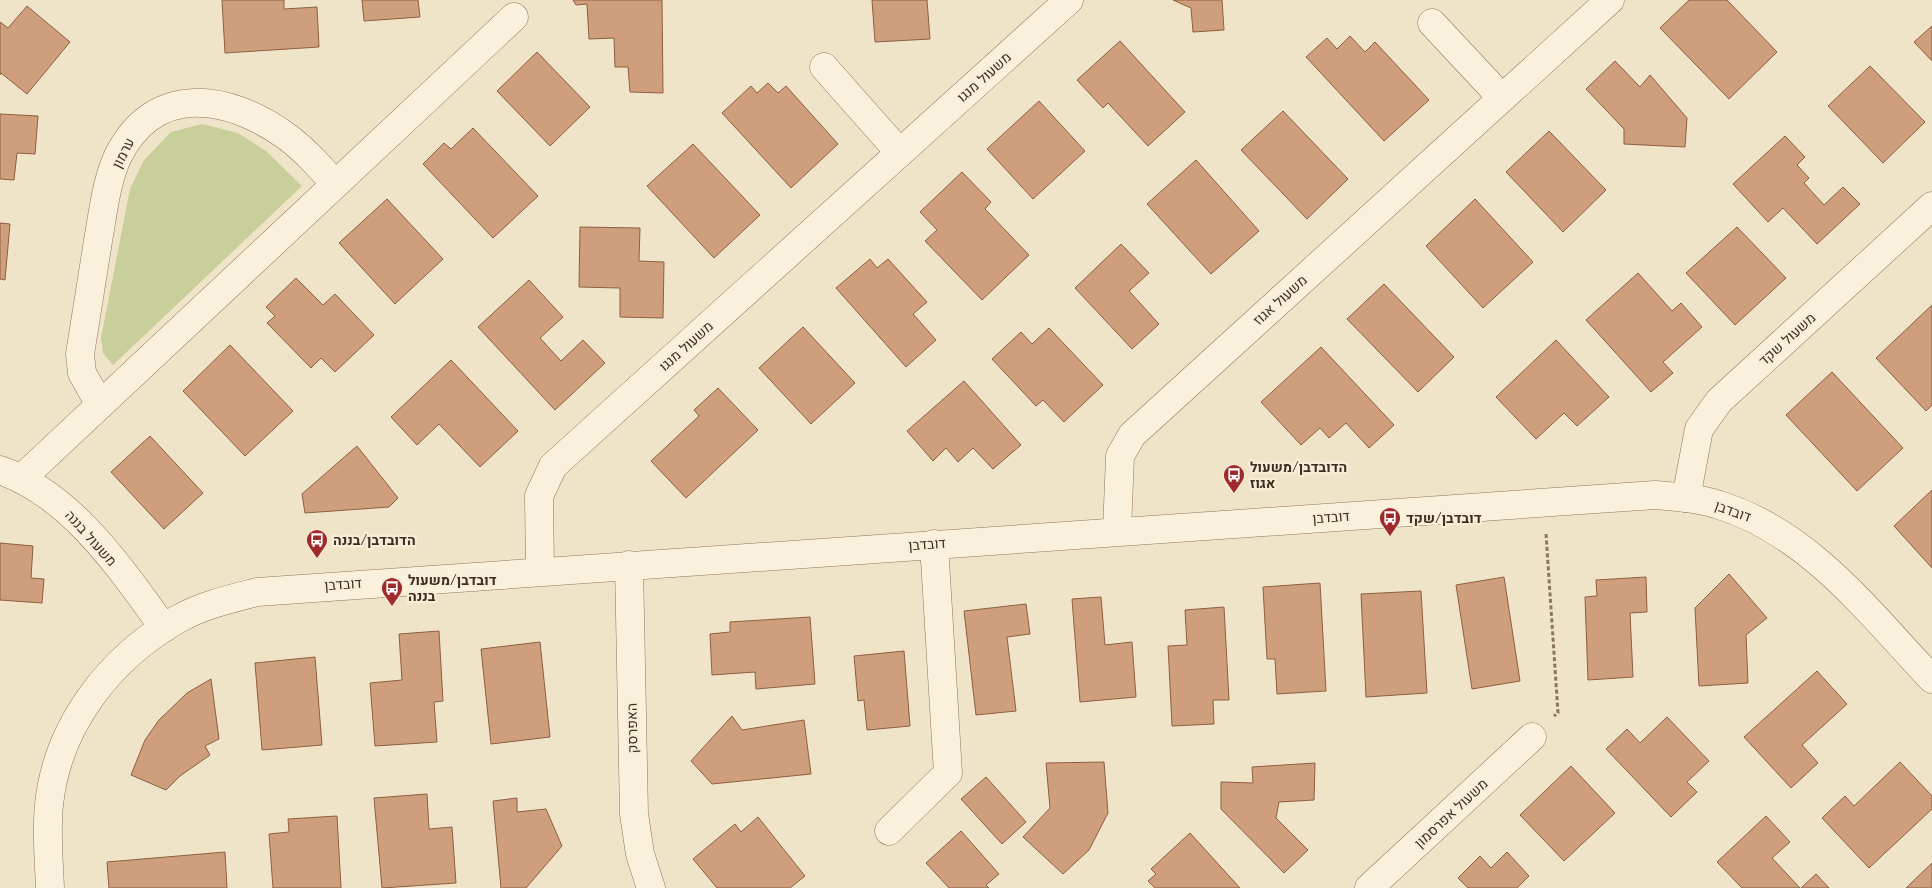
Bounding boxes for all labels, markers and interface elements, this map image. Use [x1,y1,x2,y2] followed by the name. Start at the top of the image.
[953,48,1015,106] street label: משעול מנגו
[108,135,138,171] street label: ערמון
[1249,271,1311,329] street label: משעול אגוז
[1755,309,1819,369] street label: משעול שקד
[655,317,717,375] street label: משעול מנגו
[1250,458,1347,492] place label: הדובדבן/משעול אגוז
[1222,463,1246,494] bus stop icon: הדובדבן/משעול אגוז
[1712,496,1754,526] street label: דובדבן
[61,506,121,570] street label: משעול בננה
[1378,506,1402,537] bus stop icon: דובדבן/שקד
[1312,507,1350,527] street label: דובדבן
[1406,509,1482,527] place label: דובדבן/שקד
[305,528,329,559] bus stop icon: הדובדבן/בננה
[333,531,416,549] place label: הדובדבן/בננה
[908,534,946,554] street label: דובדבן
[408,571,497,605] place label: דובדבן/משעול בננה
[324,574,362,594] street label: דובדבן
[380,576,404,607] bus stop icon: דובדבן/משעול בננה
[623,703,641,753] street label: האפרסק
[1410,774,1492,852] street label: משעול אפרסמון

